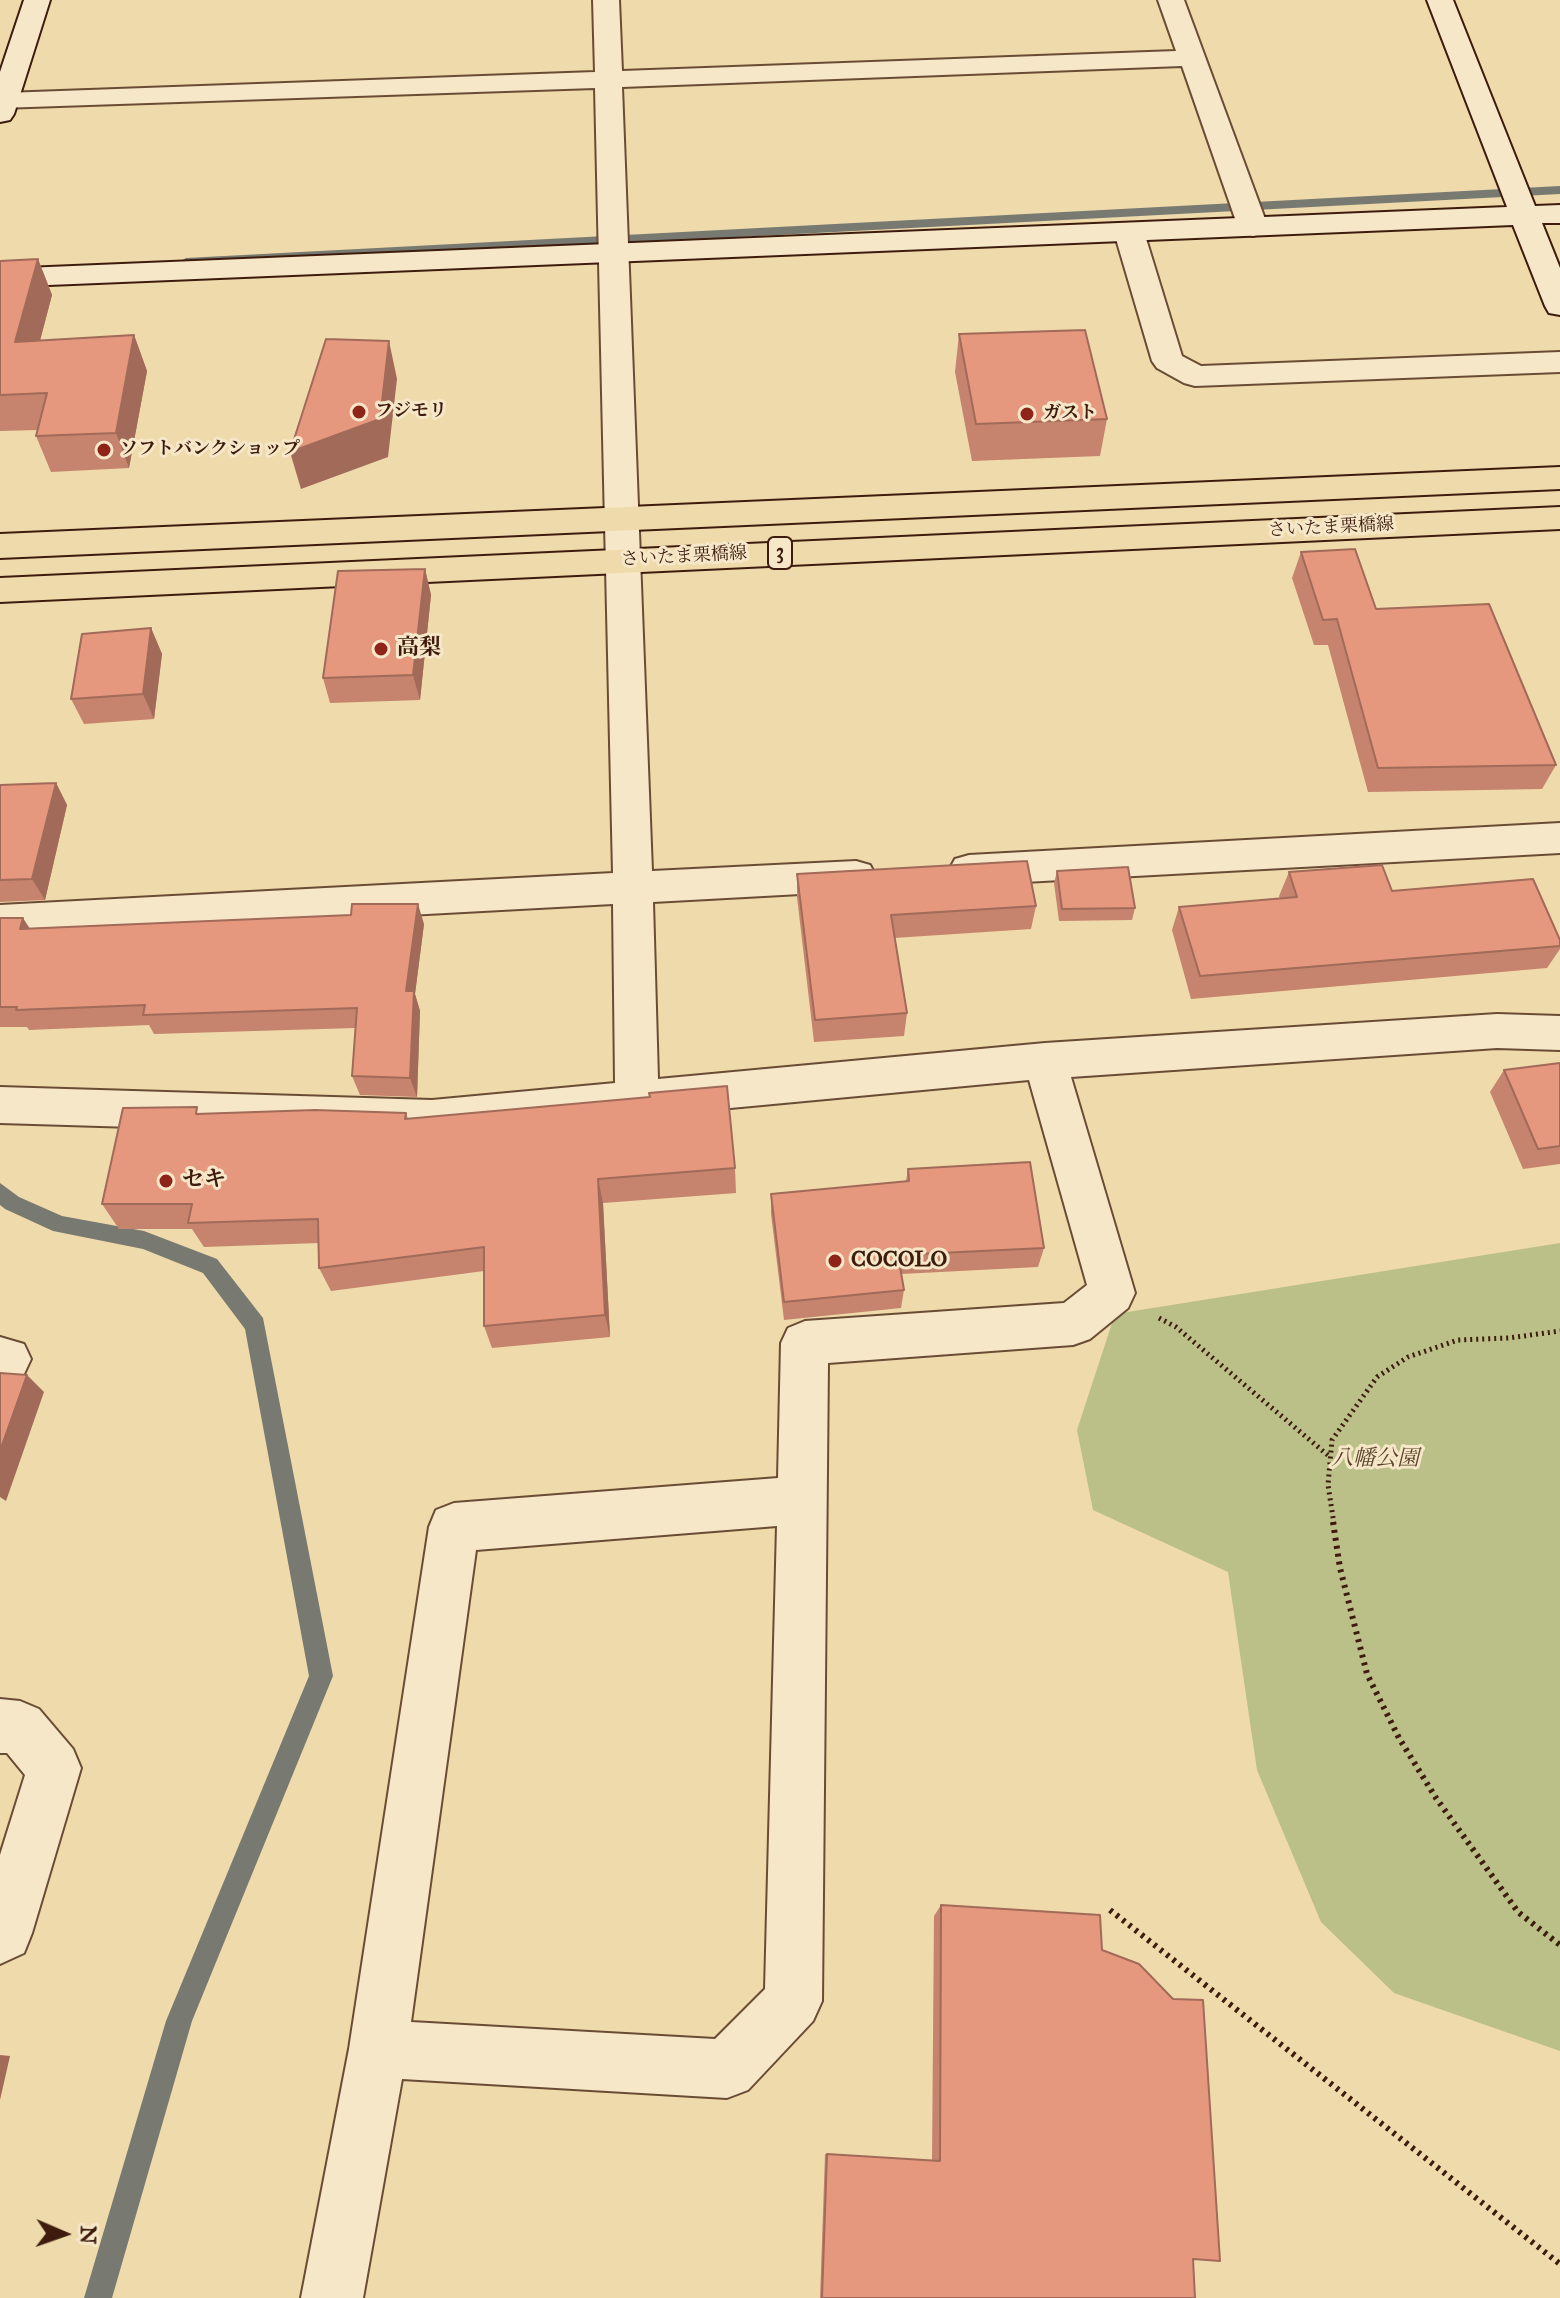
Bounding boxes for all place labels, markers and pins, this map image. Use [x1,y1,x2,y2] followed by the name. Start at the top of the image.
[375,401,447,423] place label: フジモリ
[350,403,368,421] marker: フジモリ
[1043,403,1097,425] place label: ガスト
[1018,405,1036,423] marker: ガスト
[120,439,300,461] place label: ソフトバンクショップ
[95,441,113,459] marker: ソフトバンクショップ
[397,636,441,662] place label: 高梨
[372,640,390,658] marker: 高梨
[182,1168,226,1194] place label: セキ
[157,1172,175,1190] marker: セキ
[851,1248,947,1274] place label: COCOLO
[826,1252,844,1270] marker: COCOLO

